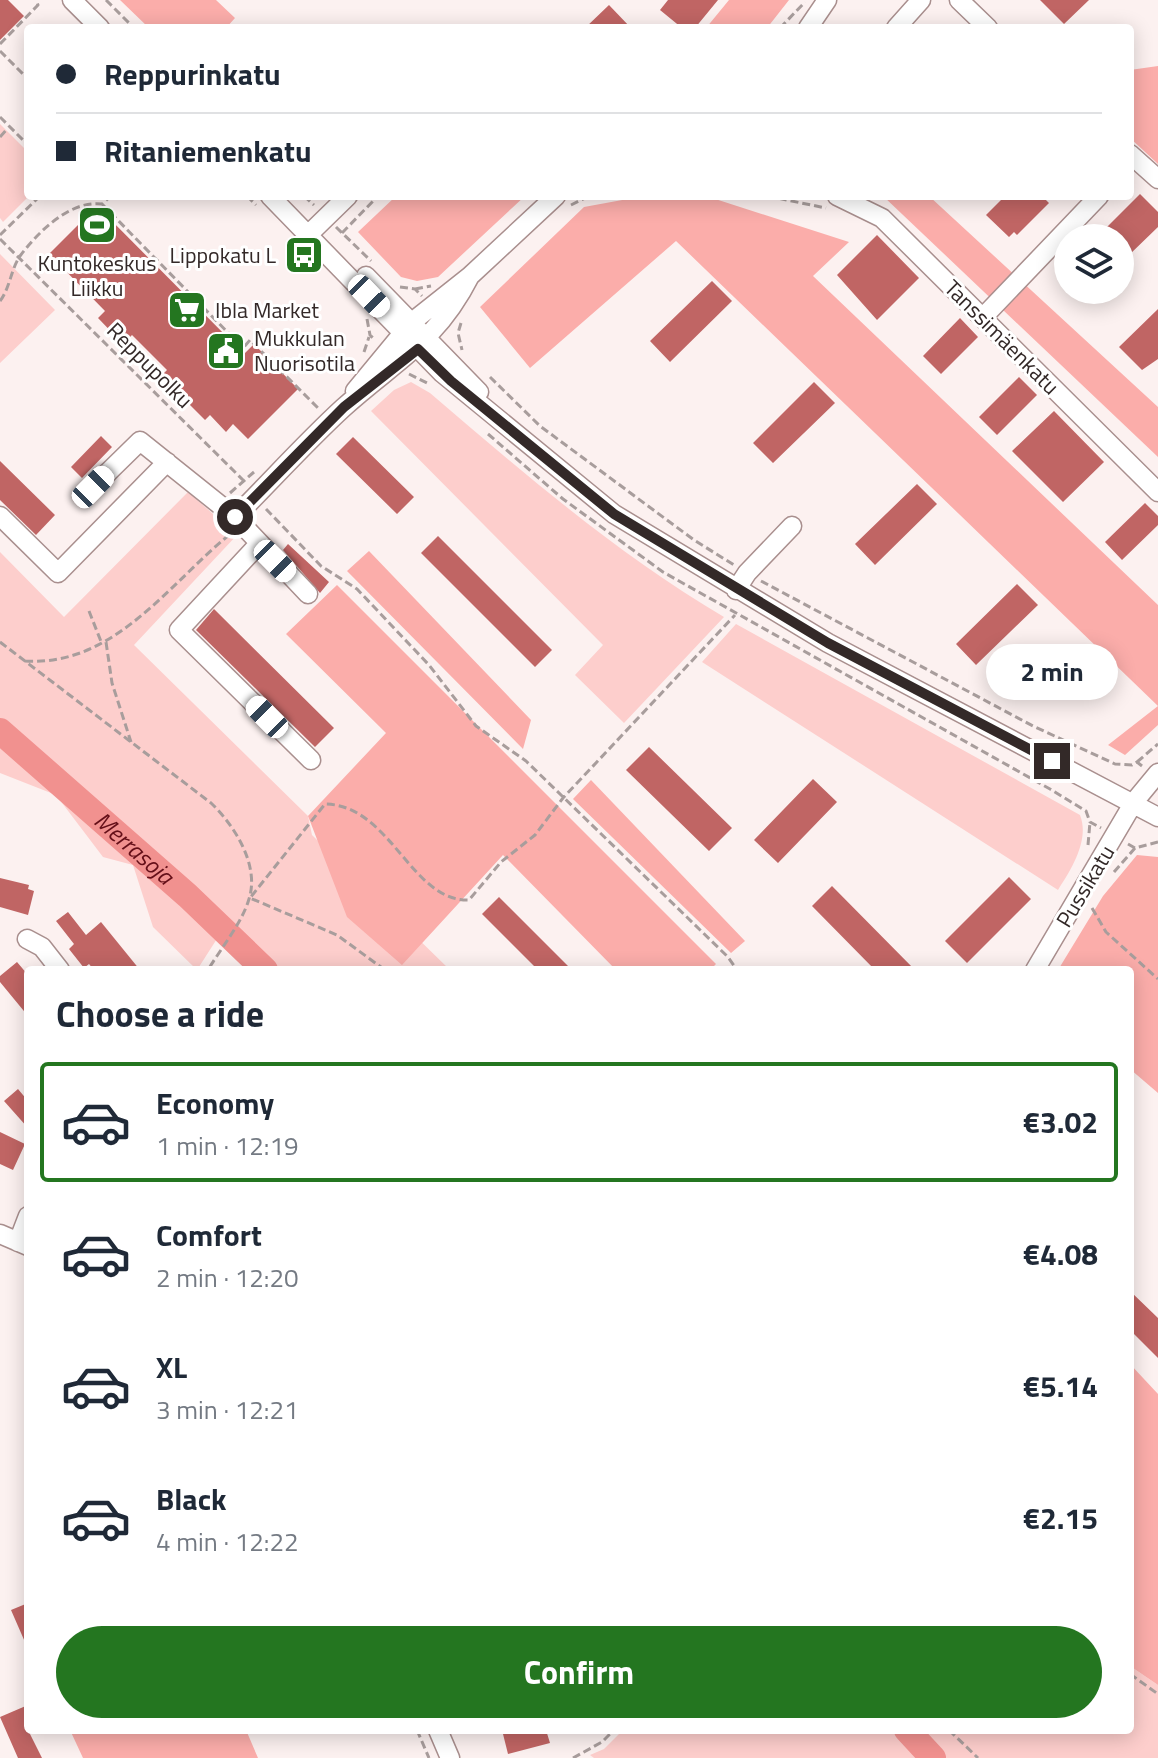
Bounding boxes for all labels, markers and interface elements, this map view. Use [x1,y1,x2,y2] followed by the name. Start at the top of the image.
[104,51,281,97] text: Reppurinkatu
[104,128,312,174] text: Ritaniemenkatu
[76,204,118,246] sports icon: Kuntokeskus Liikku
[1054,224,1134,304] map controls
[1054,224,1134,304] button: layers
[283,234,325,276] bus stop icon: Lippokatu L
[170,238,276,272] place label: Lippokatu L
[37,246,157,305] place label: Kuntokeskus Liikku
[344,270,394,322] car
[937,272,1067,402] street label: Tanssimäenkatu
[166,289,208,331] supermarket icon: Ibla Market
[215,293,319,327] place label: Ibla Market
[99,314,201,416] street label: Reppupolku
[254,321,355,380] place label: Mukkulan Nuorisotila
[205,330,247,372] public building icon: Mukkulan Nuorisotila
[68,462,118,512] car
[217,499,253,535] route start
[250,536,300,586] car
[986,645,1118,701] callout: 2 min
[1020,652,1084,691] text: 2 min
[242,692,292,742] car
[1034,743,1070,779] route end
[87,803,184,894] water label: Merrasoja
[1047,838,1123,934] street label: Pussikatu
[56,986,264,1041] text: Choose a ride
[156,1080,274,1126] text: Economy
[60,1086,132,1158] icon: car
[1023,1099,1098,1145] text: €3.02
[156,1126,299,1165] text: 1 min · 12:19
[156,1212,262,1258] text: Comfort
[60,1218,132,1290] icon: car
[1023,1231,1098,1277] text: €4.08
[156,1258,299,1297] text: 2 min · 12:20
[156,1344,187,1390] text: XL
[60,1350,132,1422] icon: car
[1023,1363,1098,1409] text: €5.14
[156,1390,299,1429] text: 3 min · 12:21
[156,1476,227,1522] text: Black
[60,1482,132,1554] icon: car
[1023,1495,1098,1541] text: €2.15
[156,1522,299,1561] text: 4 min · 12:22
[56,1626,1102,1718] button: Confirm

